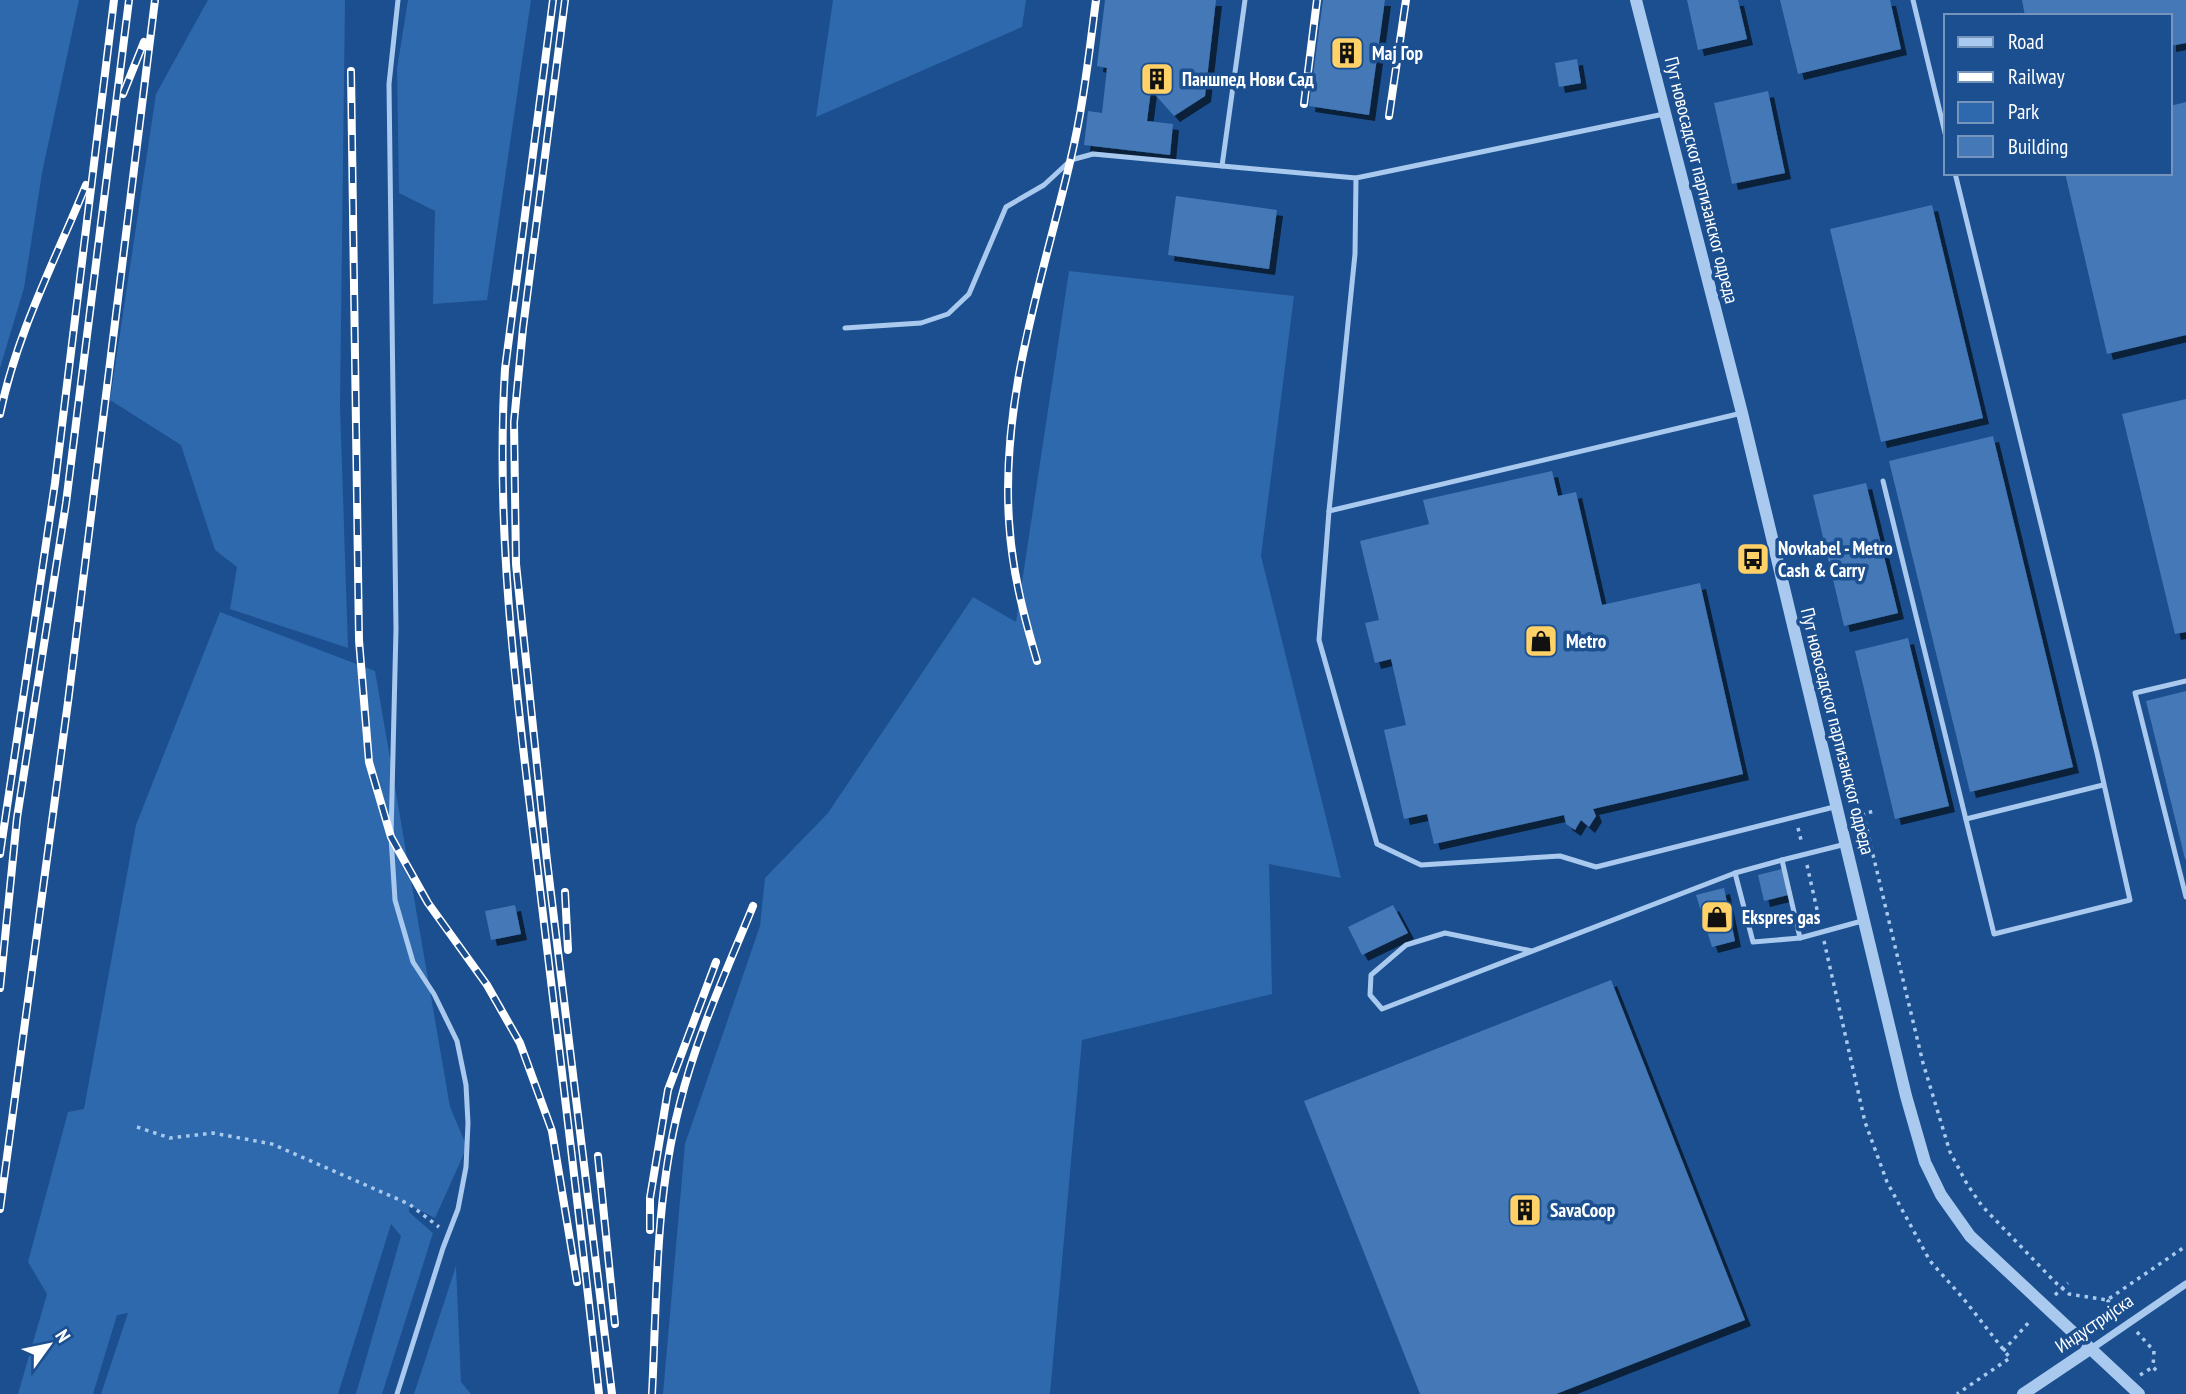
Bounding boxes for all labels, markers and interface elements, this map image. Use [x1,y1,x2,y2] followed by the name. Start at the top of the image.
[1944,14,2172,175] legend
[2008,28,2044,55] text: Road
[1328,34,1366,72] building icon: Мај Гор
[1372,41,1423,65] place label: Мај Гор
[1660,54,1744,306] street label: Пут новосадског партизанског одреда
[1138,60,1176,98] building icon: Паншпед Нови Сад
[2008,63,2065,90] text: Railway
[1182,67,1314,91] place label: Паншпед Нови Сад
[2008,98,2039,125] text: Park
[2008,133,2068,160] text: Building
[1778,536,1893,582] place label: Novkabel - Metro Cash & Carry
[1734,540,1772,578] bus stop icon: Novkabel - Metro Cash & Carry
[1796,605,1880,857] street label: Пут новосадског партизанског одреда
[1522,622,1560,660] shop icon: Metro
[1566,629,1606,653] place label: Metro
[1698,898,1736,936] shop icon: Ekspres gas
[1742,905,1821,929] place label: Ekspres gas
[1506,1191,1544,1229] building icon: SavaCoop
[1550,1198,1616,1222] place label: SavaCoop
[2050,1288,2138,1358] street label: Индустријска
[14,1310,84,1380] north arrow
[50,1325,76,1347] text: N

